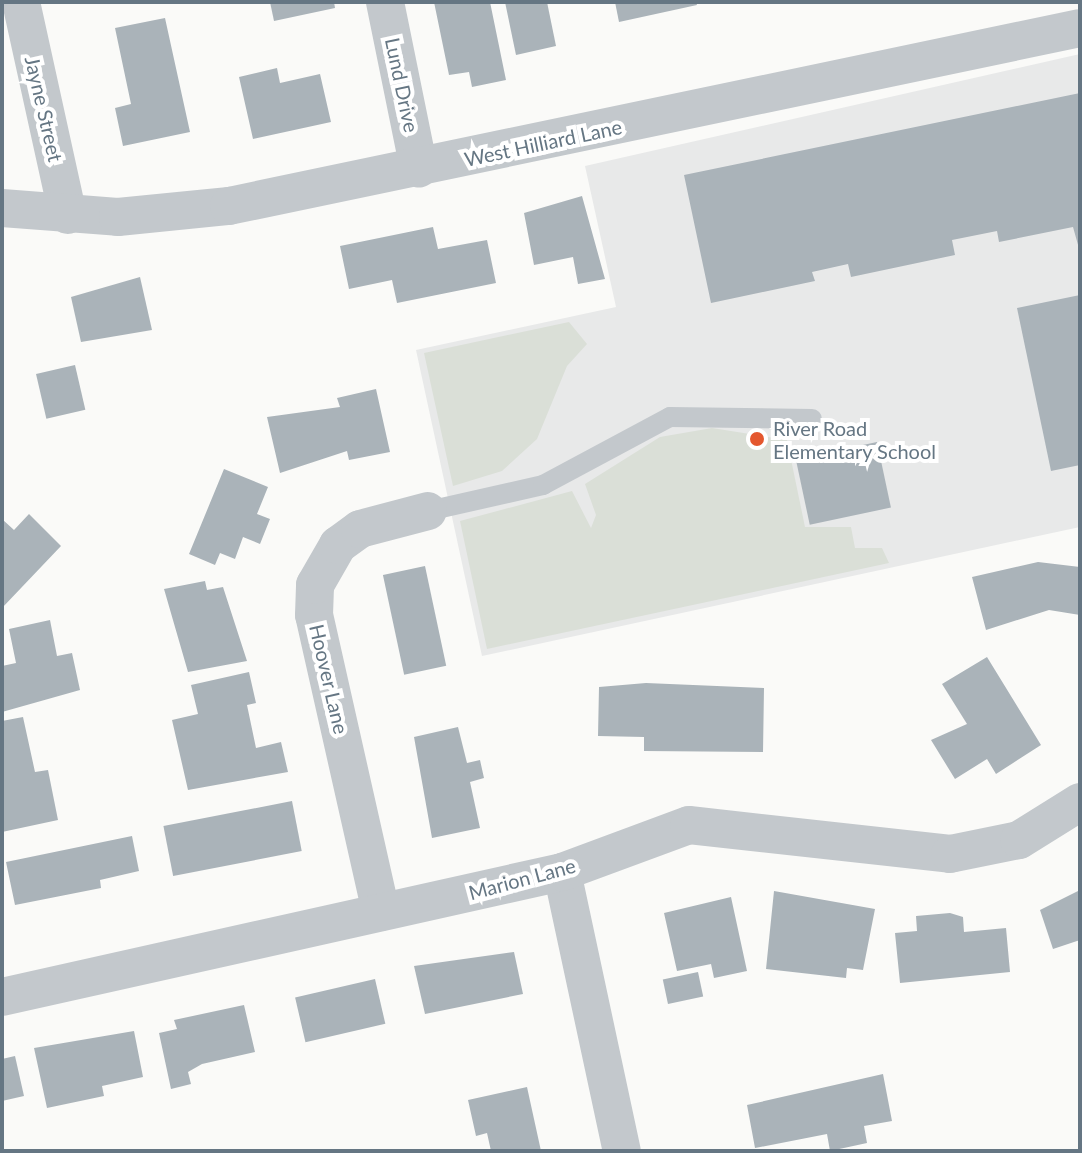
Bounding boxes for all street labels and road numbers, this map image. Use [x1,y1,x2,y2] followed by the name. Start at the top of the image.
[380,36,424,134] street label: Lund Drive
[20,54,68,164] street label: Jayne Street
[462,115,624,171] street label: West Hilliard Lane
[305,622,353,736] street label: Hoover Lane
[466,853,578,905] street label: Marion Lane

